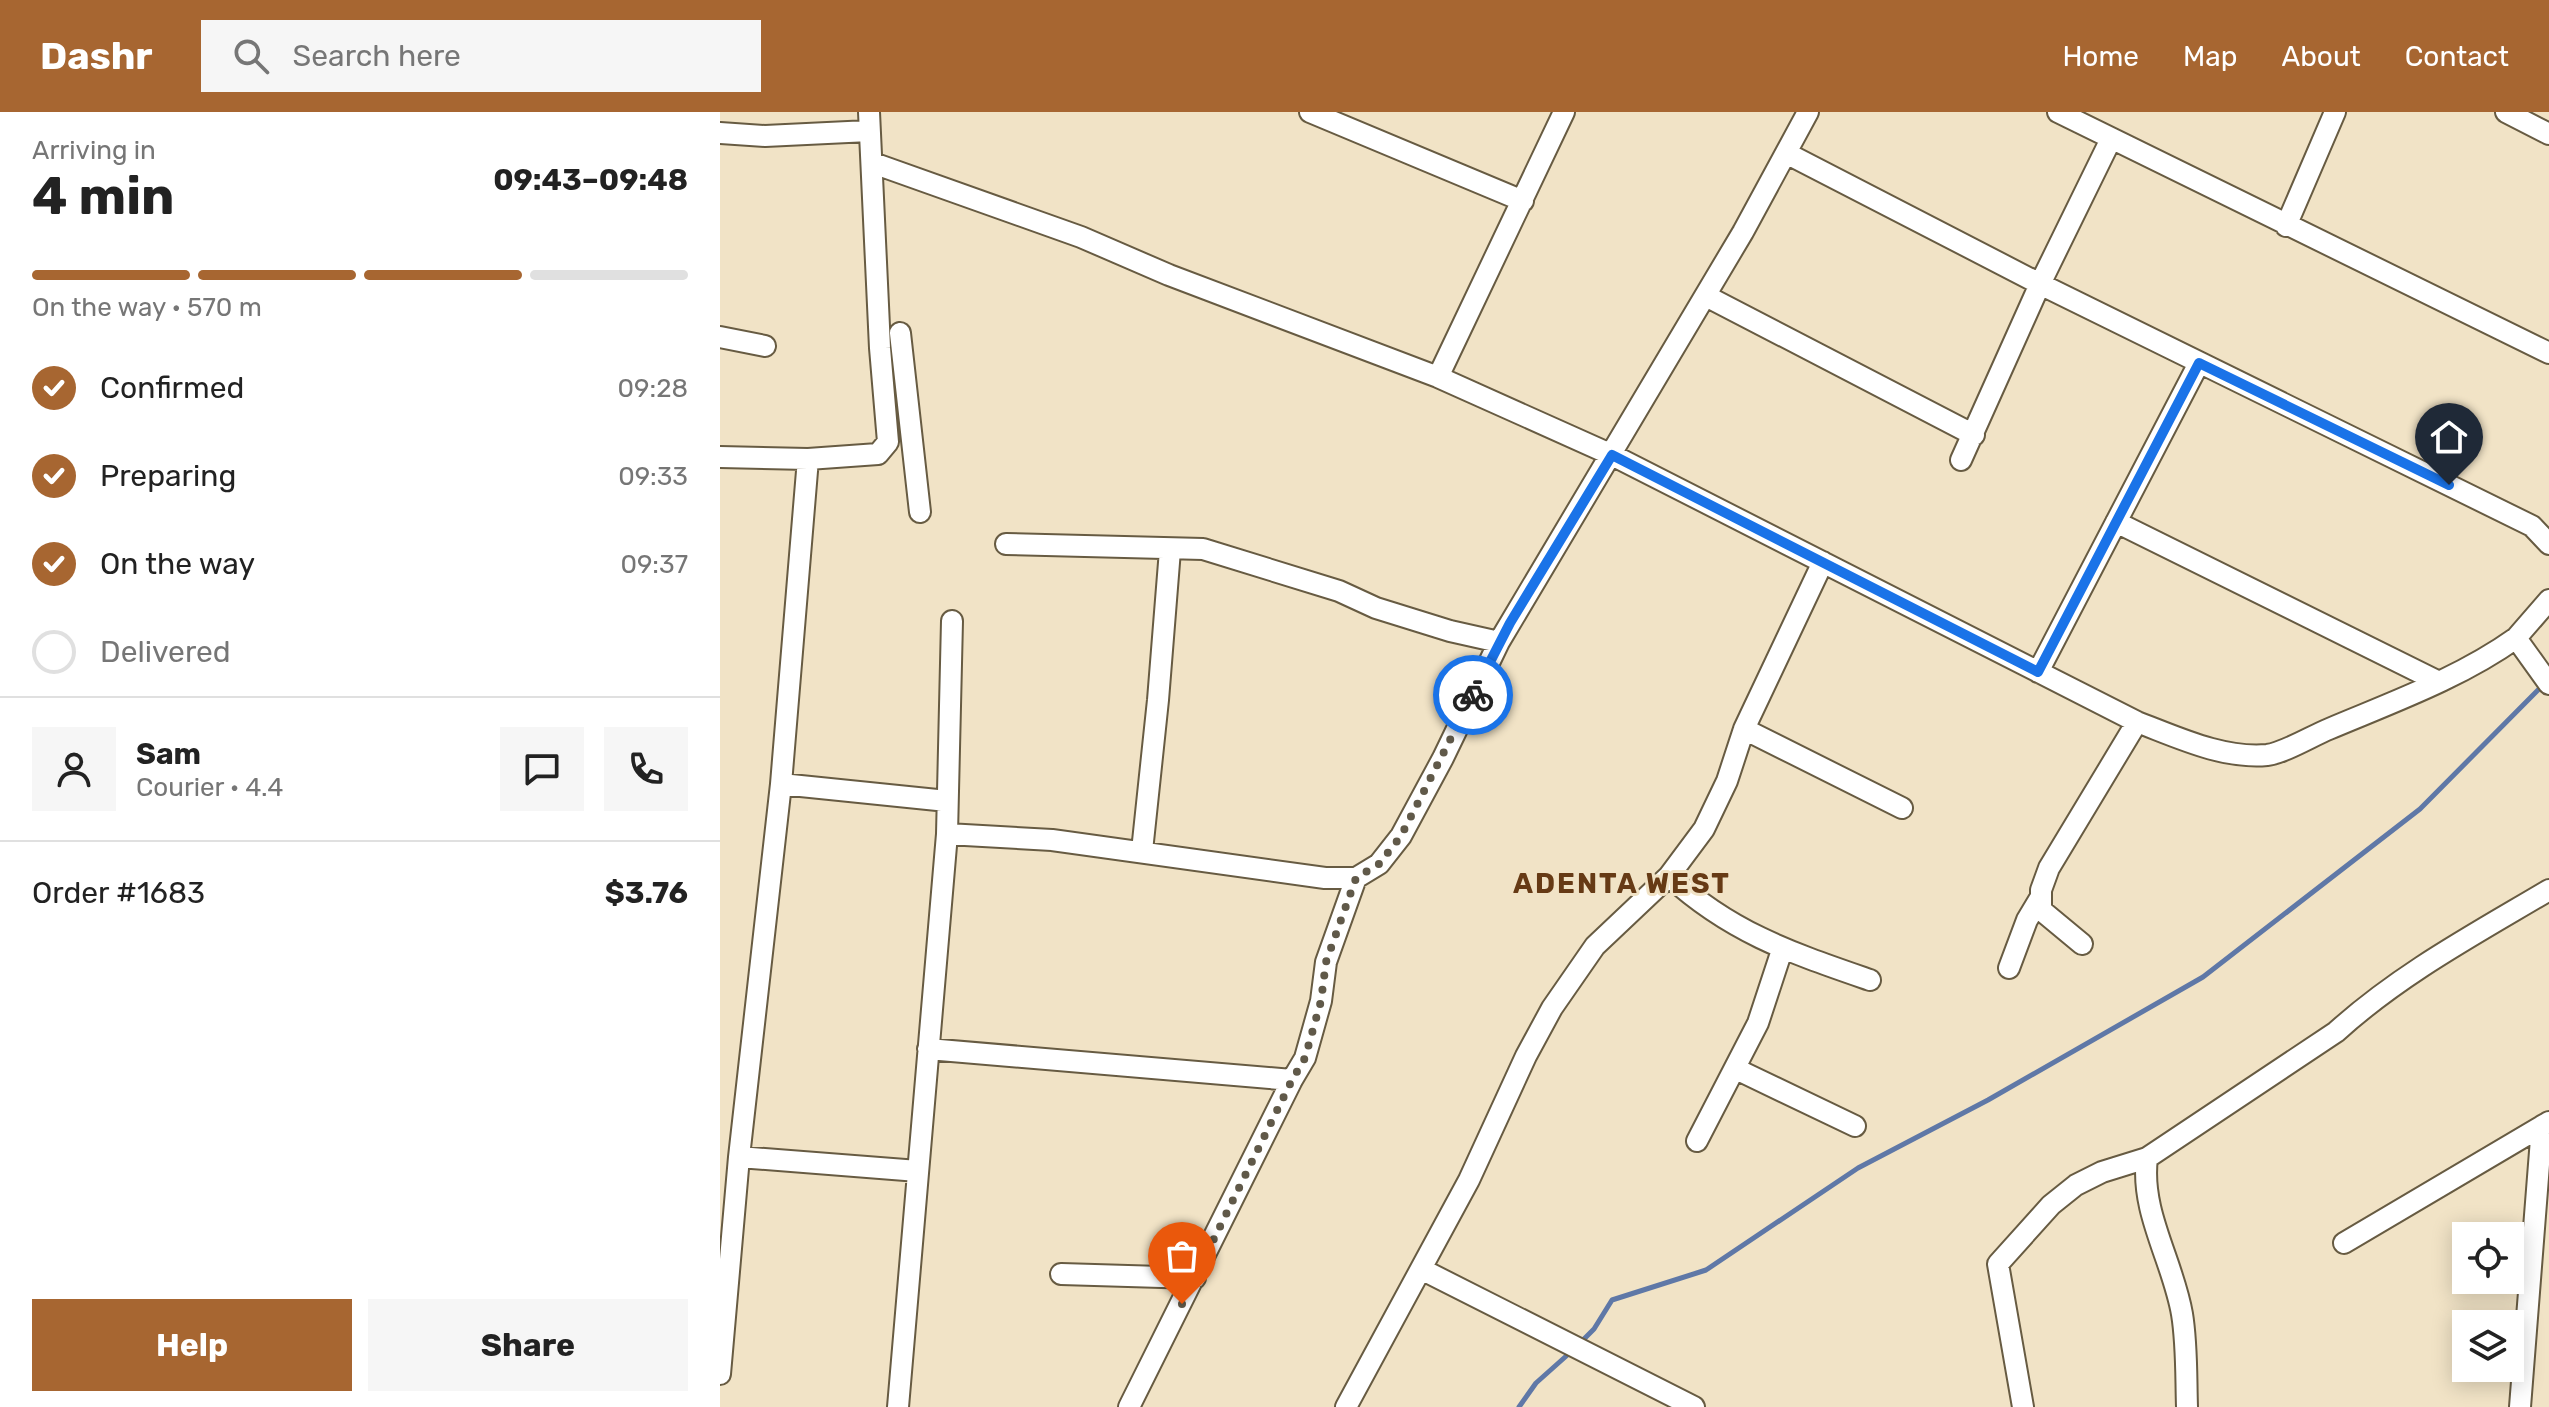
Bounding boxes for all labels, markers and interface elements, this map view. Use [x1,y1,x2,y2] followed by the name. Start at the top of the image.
[201,20,761,92] search box
[40,33,153,79] text: Dashr
[229,34,273,78] icon: search
[293,38,461,74] text: Search here
[2062,40,2139,73] text: Home
[2183,40,2237,73] text: Map
[2281,40,2361,73] text: About
[2405,40,2509,73] text: Contact
[32,135,156,166] text: Arriving in
[493,162,688,198] text: 09:43–09:48
[32,165,175,227] text: 4 min
[32,292,262,323] text: On the way · 570 m
[32,366,76,410] icon: check
[100,370,244,406] text: Confirmed
[618,373,688,404] text: 09:28
[2415,403,2483,485] pin
[2427,415,2471,459] icon: home
[32,454,76,498] icon: check
[100,458,236,494] text: Preparing
[618,461,688,492] text: 09:33
[32,542,76,586] icon: check
[100,546,255,582] text: On the way
[620,549,688,580] text: 09:37
[100,634,231,670] text: Delivered
[1433,655,1513,735] courier
[1451,673,1495,717] icon: bike
[32,727,116,811] button: person
[500,727,584,811] button: chat
[604,727,688,811] button: phone
[136,736,201,772] text: Sam
[136,772,283,803] text: Courier · 4.4
[1513,867,1731,900] district label: ADENTA WEST
[32,875,205,911] text: Order #1683
[605,875,688,911] text: $3.76
[1148,1222,1216,1304] pin
[2452,1222,2524,1382] map controls
[2452,1222,2524,1294] button: locate
[1160,1234,1204,1278] icon: bag
[32,1299,352,1391] button: Help
[368,1299,688,1391] button: Share
[2452,1310,2524,1382] button: layers

